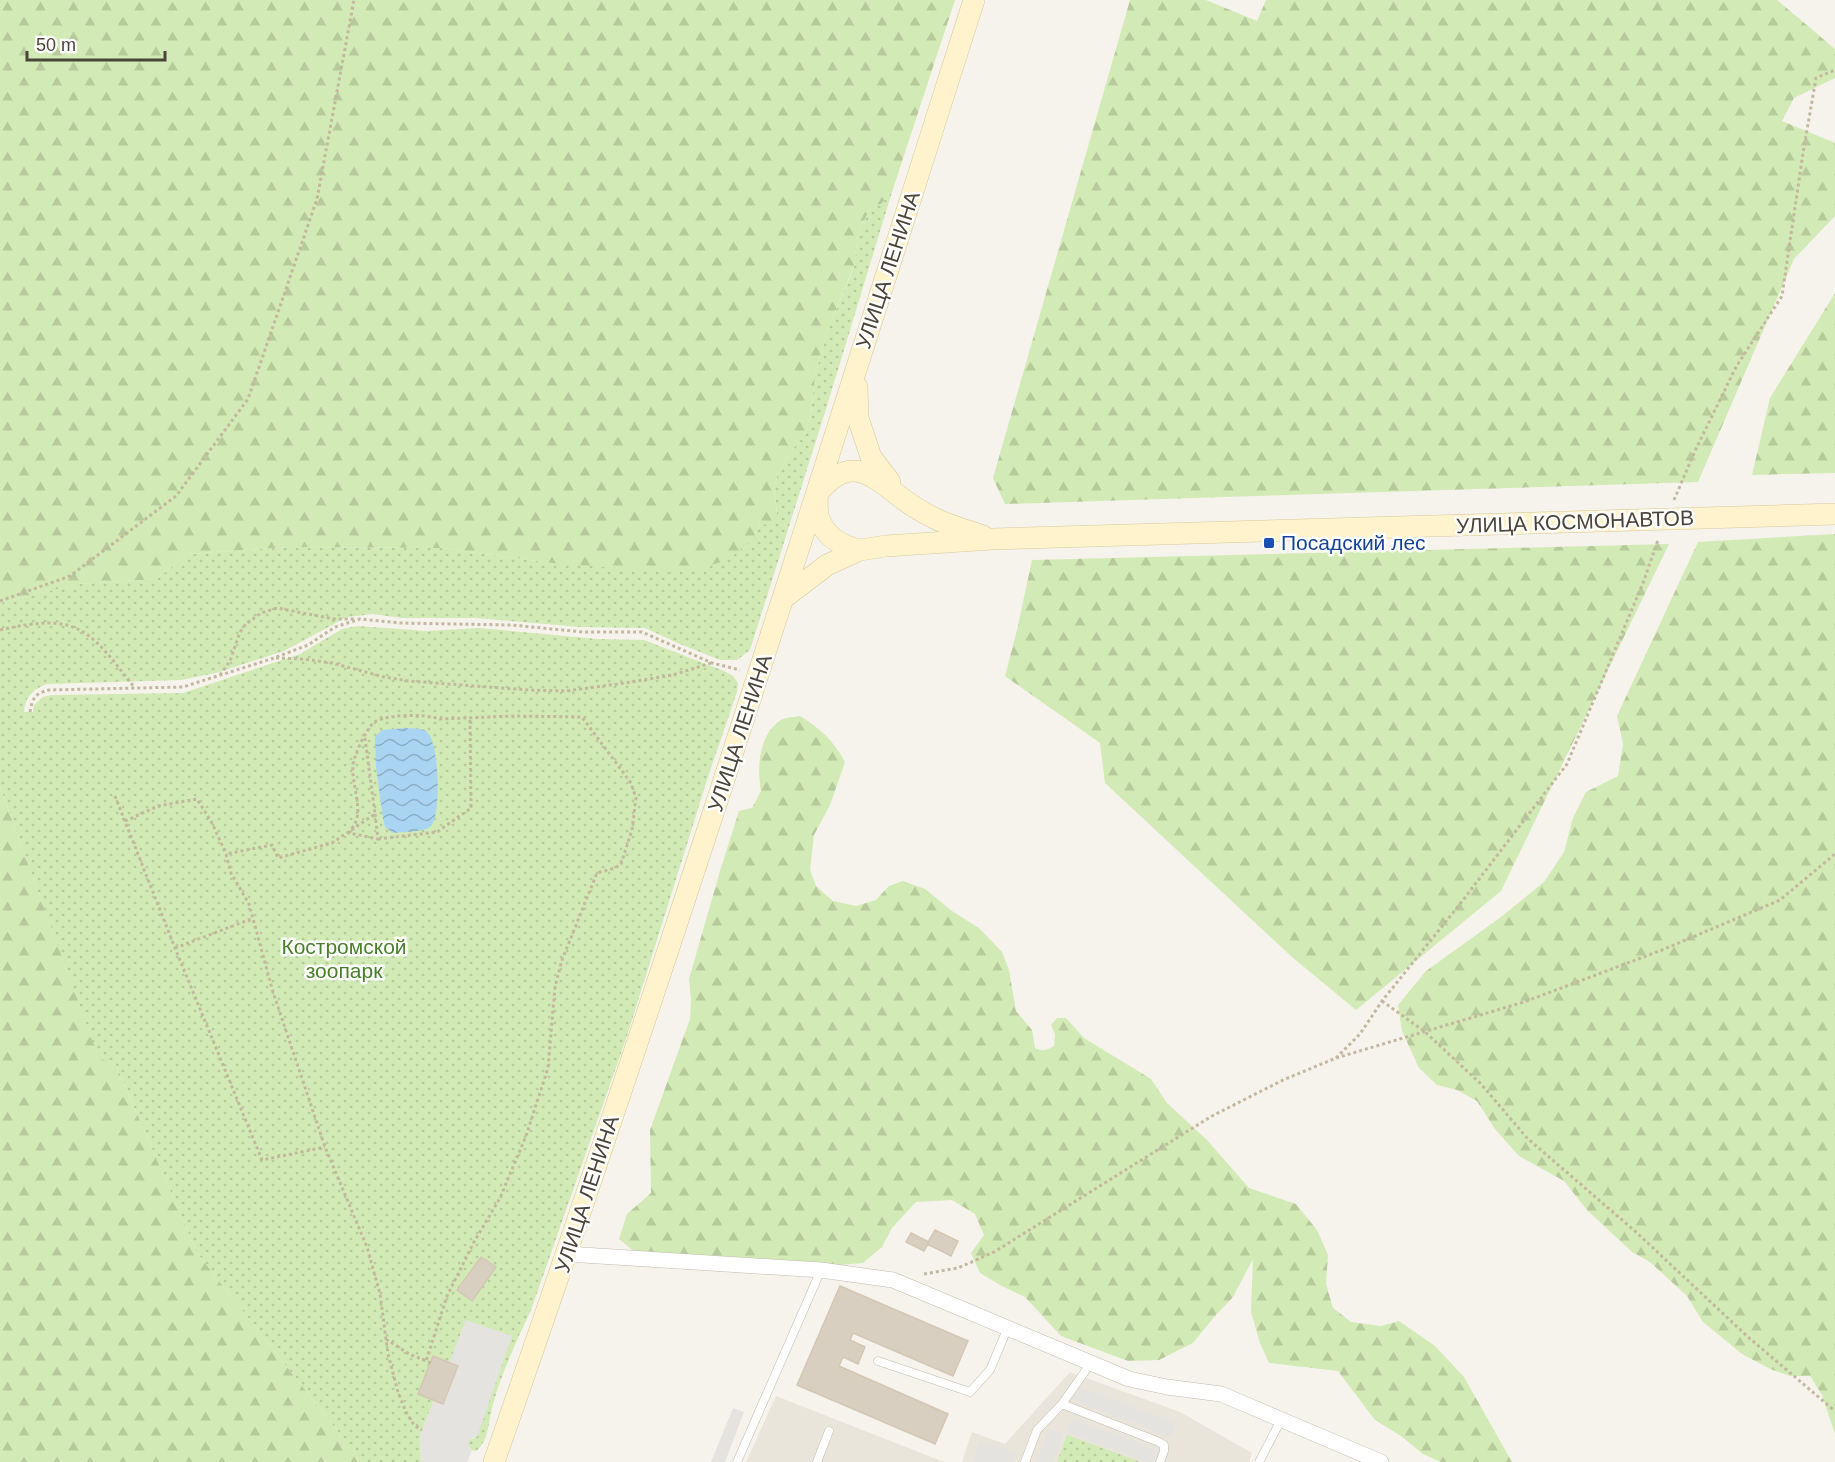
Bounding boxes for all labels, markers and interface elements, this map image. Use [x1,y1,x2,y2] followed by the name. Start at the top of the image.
[27,24,165,62] scale bar
[36,35,76,55] text: 50 m
[851,188,924,351] street label: УЛИЦА ЛЕНИНА
[1456,506,1694,537] street label: УЛИЦА КОСМОНАВТОВ
[1281,531,1426,554] place label: Посадский лес
[1262,536,1276,550] marker: Посадский лес
[703,651,776,814] street label: УЛИЦА ЛЕНИНА
[281,935,407,982] park label: Костромской зоопарк
[550,1112,623,1275] street label: УЛИЦА ЛЕНИНА

